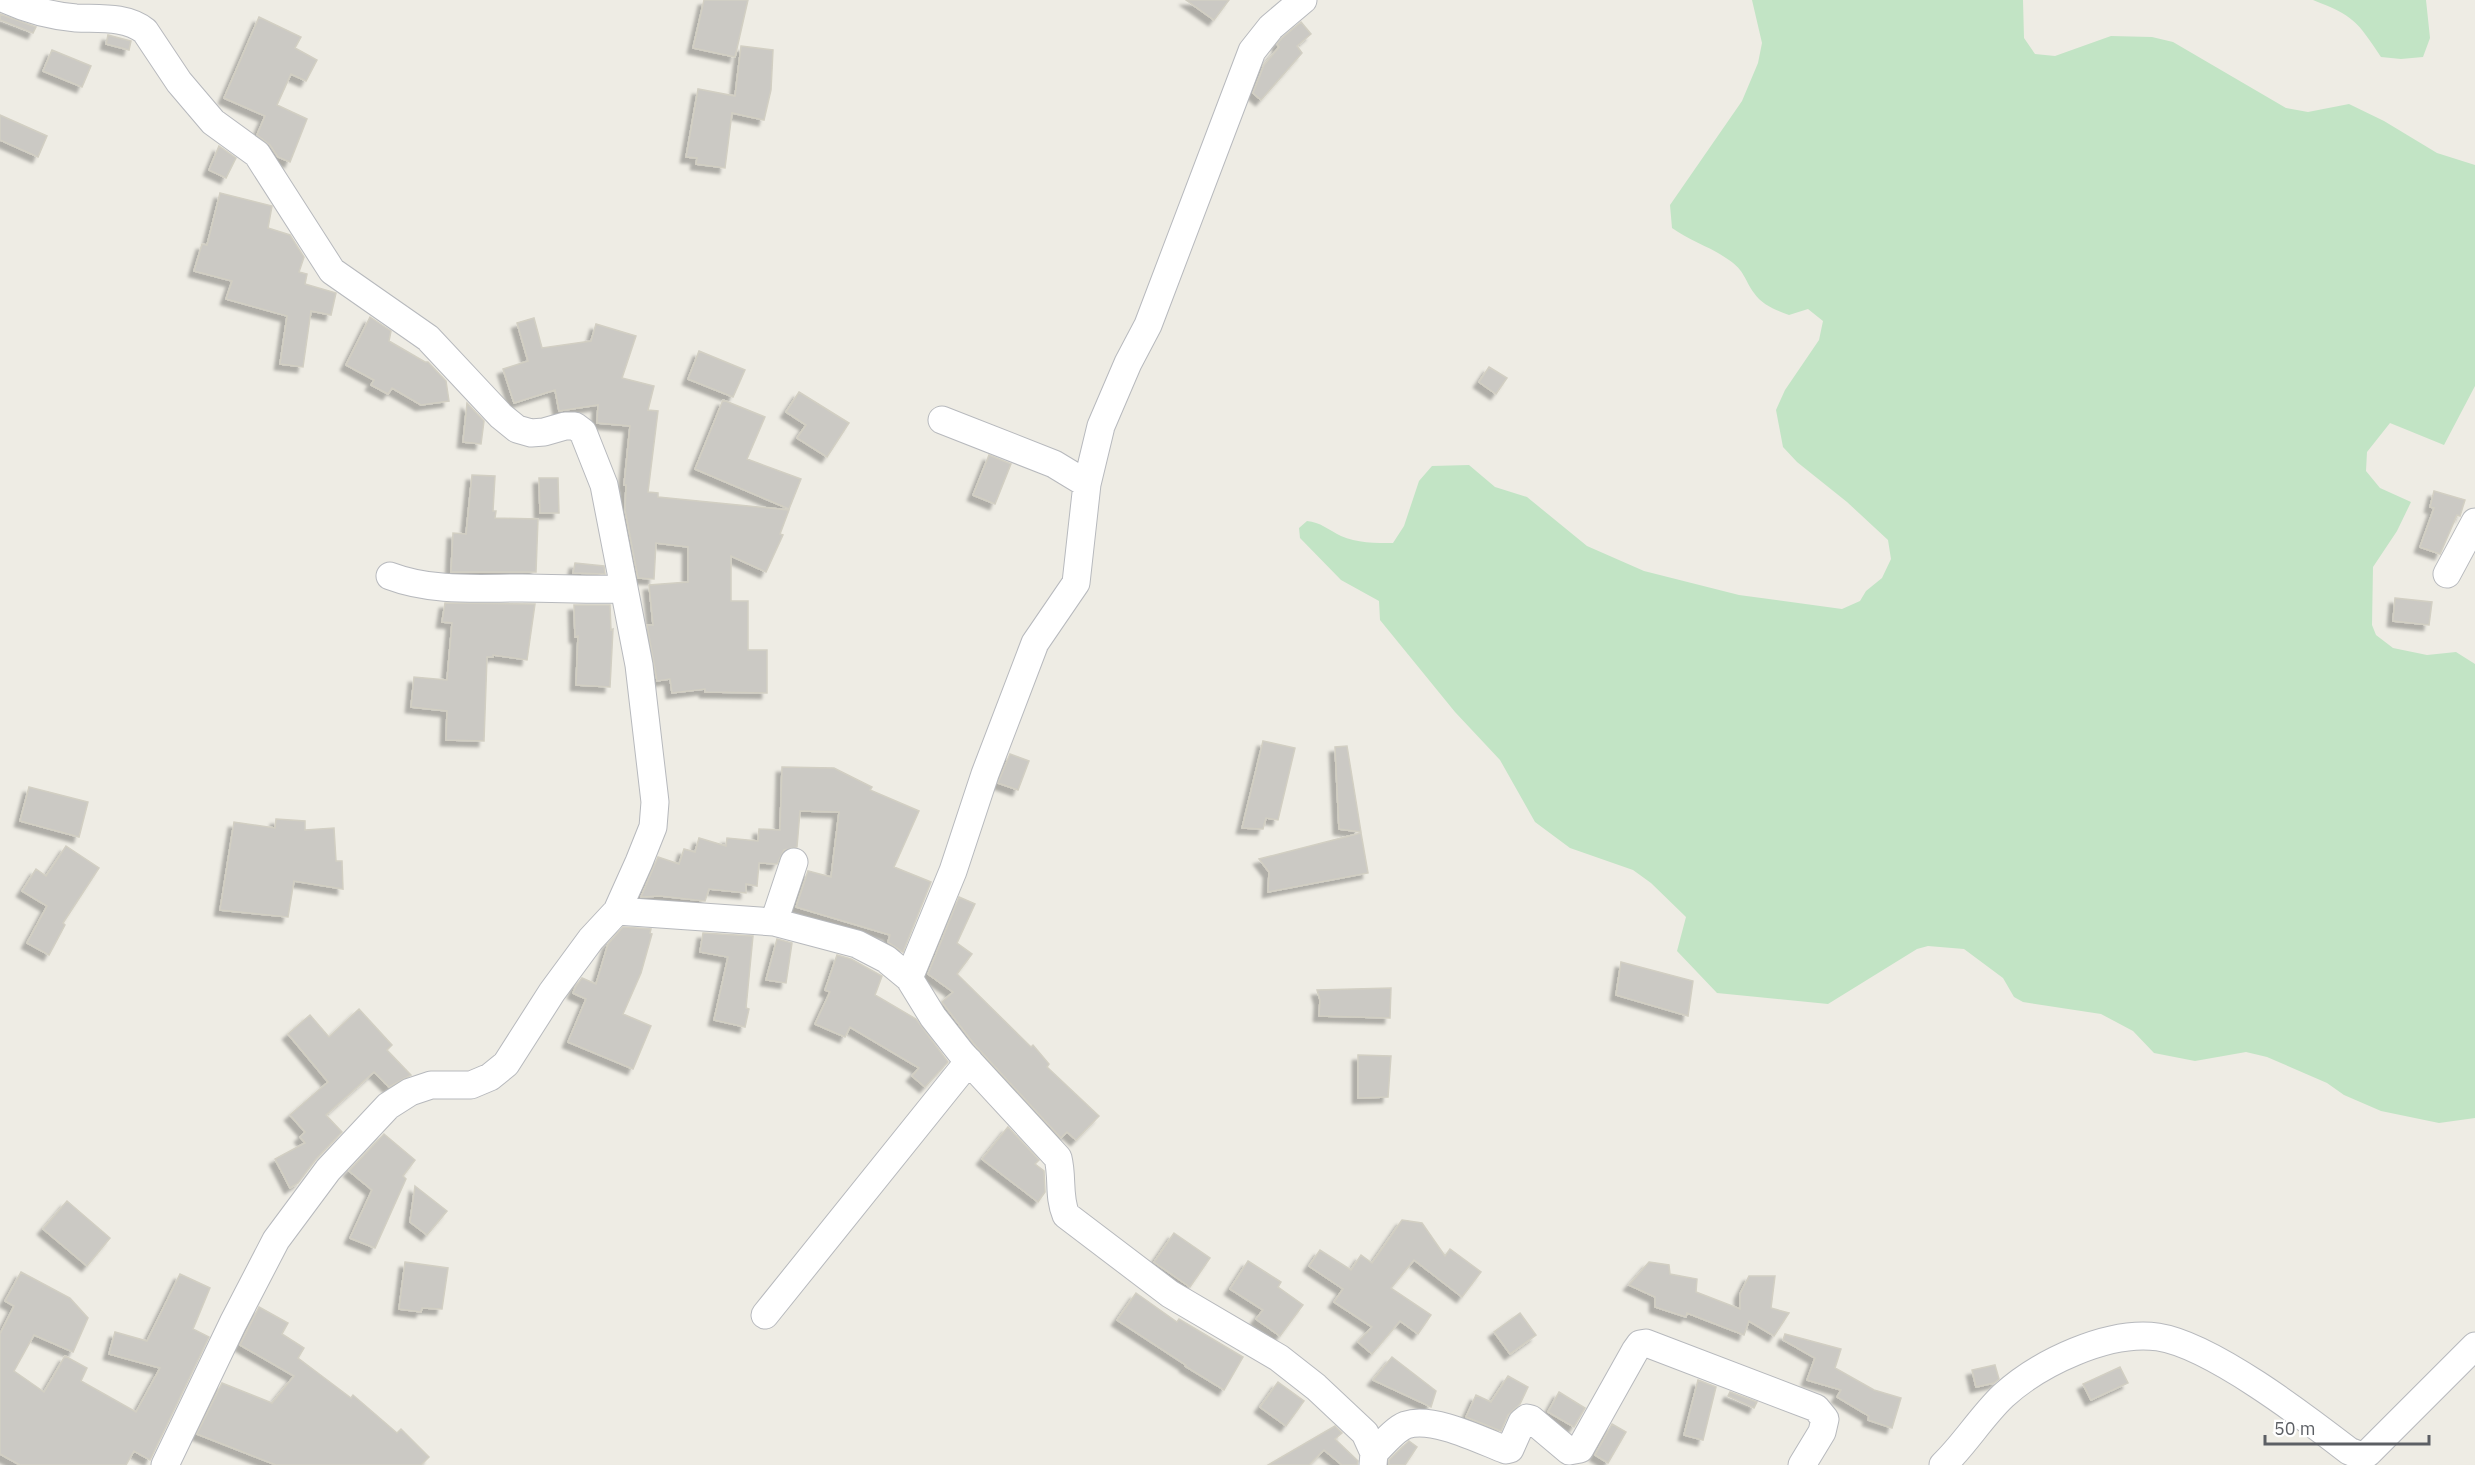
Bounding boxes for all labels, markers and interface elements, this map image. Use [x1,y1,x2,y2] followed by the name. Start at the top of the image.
[2265,1408,2428,1446] scale bar
[2274,1417,2316,1440] text: 50 m

